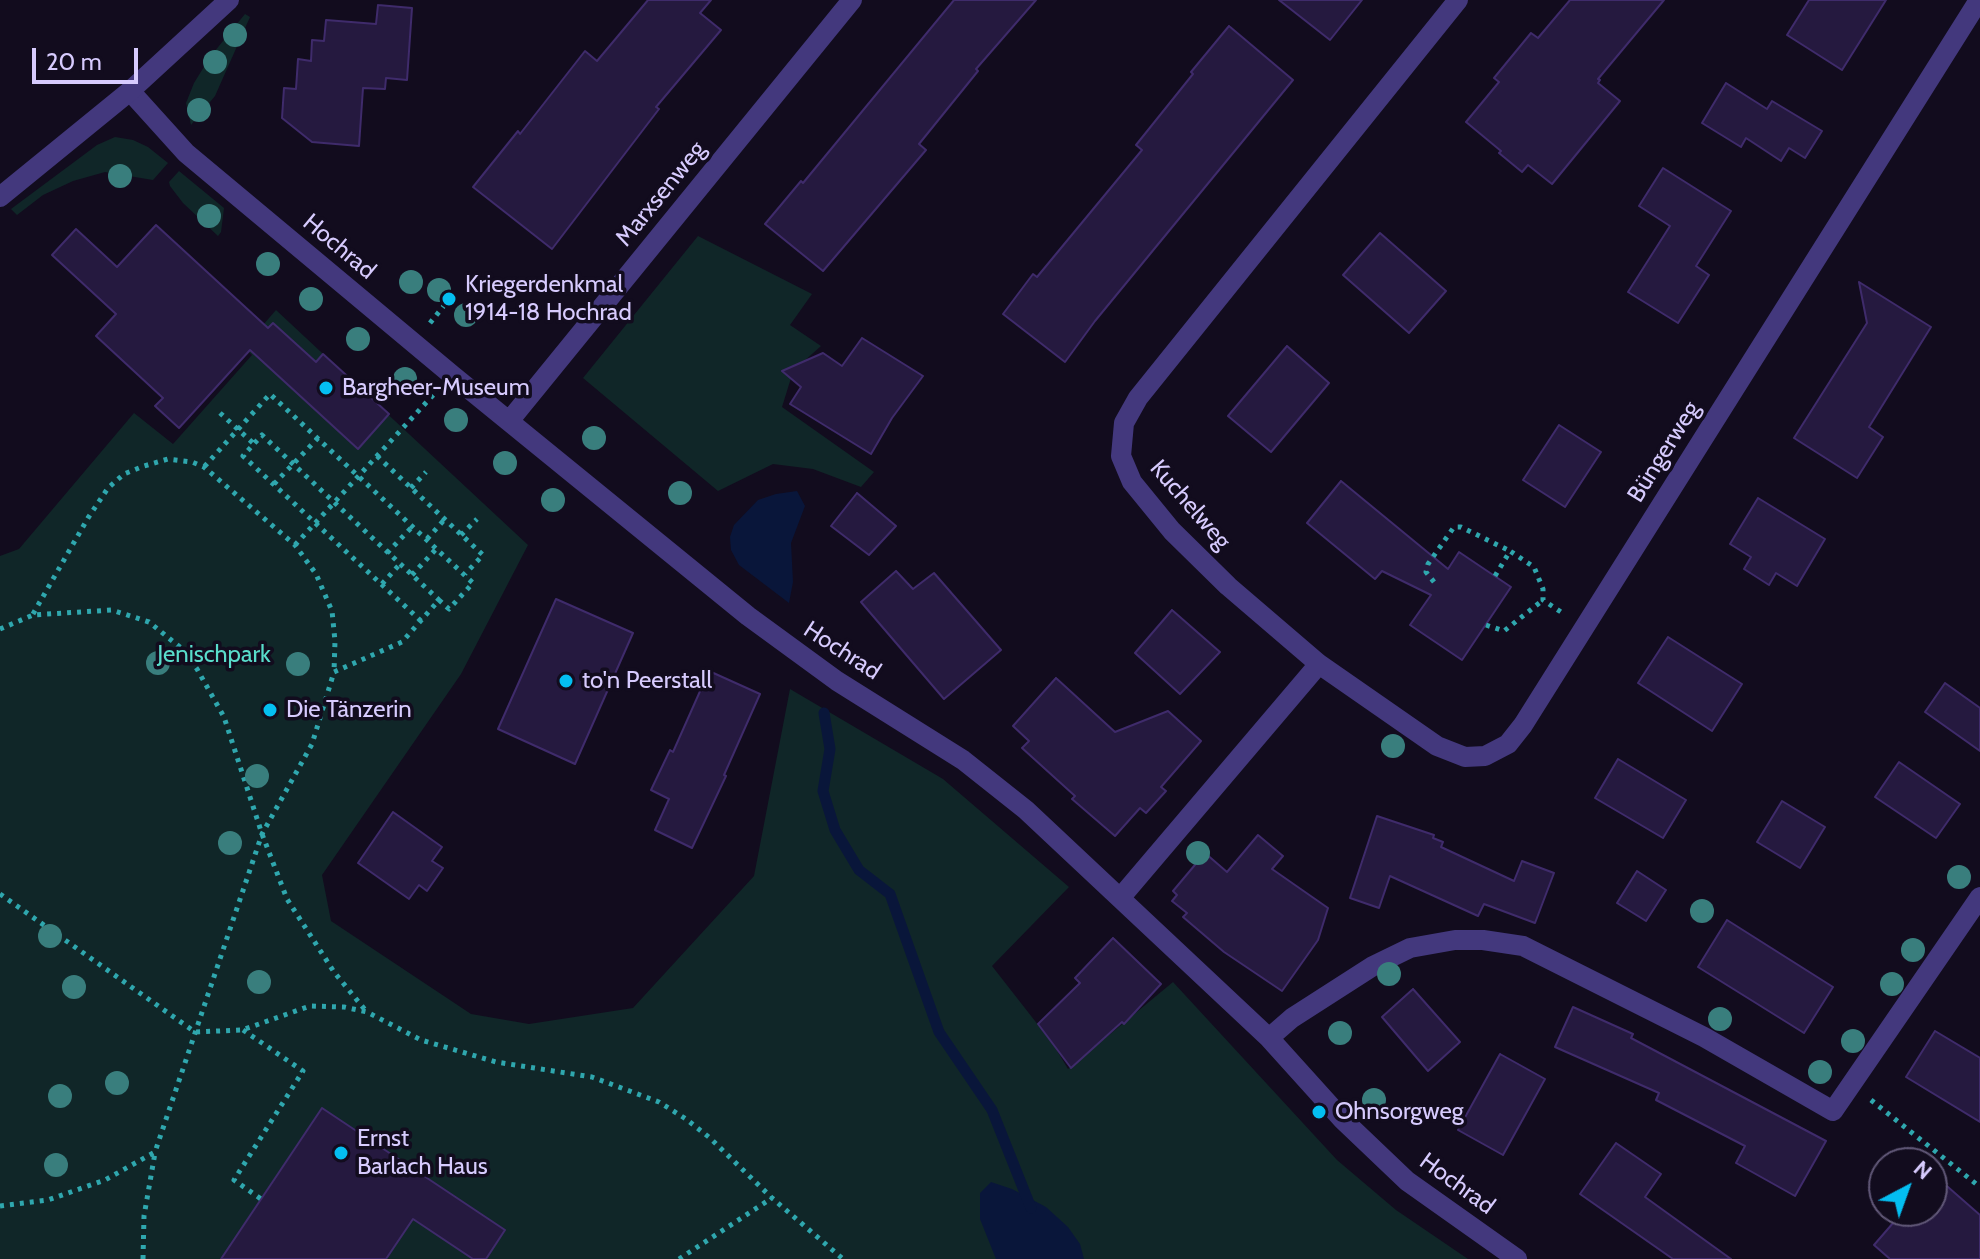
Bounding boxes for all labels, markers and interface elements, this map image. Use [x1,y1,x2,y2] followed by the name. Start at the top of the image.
[36,32,142,82] scale bar
[46,47,102,76] text: 20 m
[610,136,712,252] street label: Marxsenweg
[297,208,381,286] street label: Hochrad
[465,271,632,327] place label: Kriegerdenkmal 1914-18 Hochrad
[440,290,458,308] marker: Kriegerdenkmal 1914-18 Hochrad
[342,374,530,402] place label: Bargheer-Museum
[317,379,335,397] marker: Bargheer-Museum
[1622,396,1706,508] street label: Büngerweg
[1143,454,1237,556] street label: Kuchelweg
[798,616,886,686] street label: Hochrad
[157,641,271,669] park label: Jenischpark
[582,667,712,695] place label: to'n Peerstall
[557,672,575,690] marker: to'n Peerstall
[286,696,412,724] place label: Die Tänzerin
[261,701,279,719] marker: Die Tänzerin
[1335,1098,1464,1126] place label: Ohnsorgweg
[1310,1103,1328,1121] marker: Ohnsorgweg
[357,1125,488,1181] place label: Ernst Barlach Haus
[332,1144,350,1162] marker: Ernst Barlach Haus
[1414,1147,1500,1221] street label: Hochrad
[1868,1147,1948,1227] north arrow
[1908,1155,1937,1185] text: N

